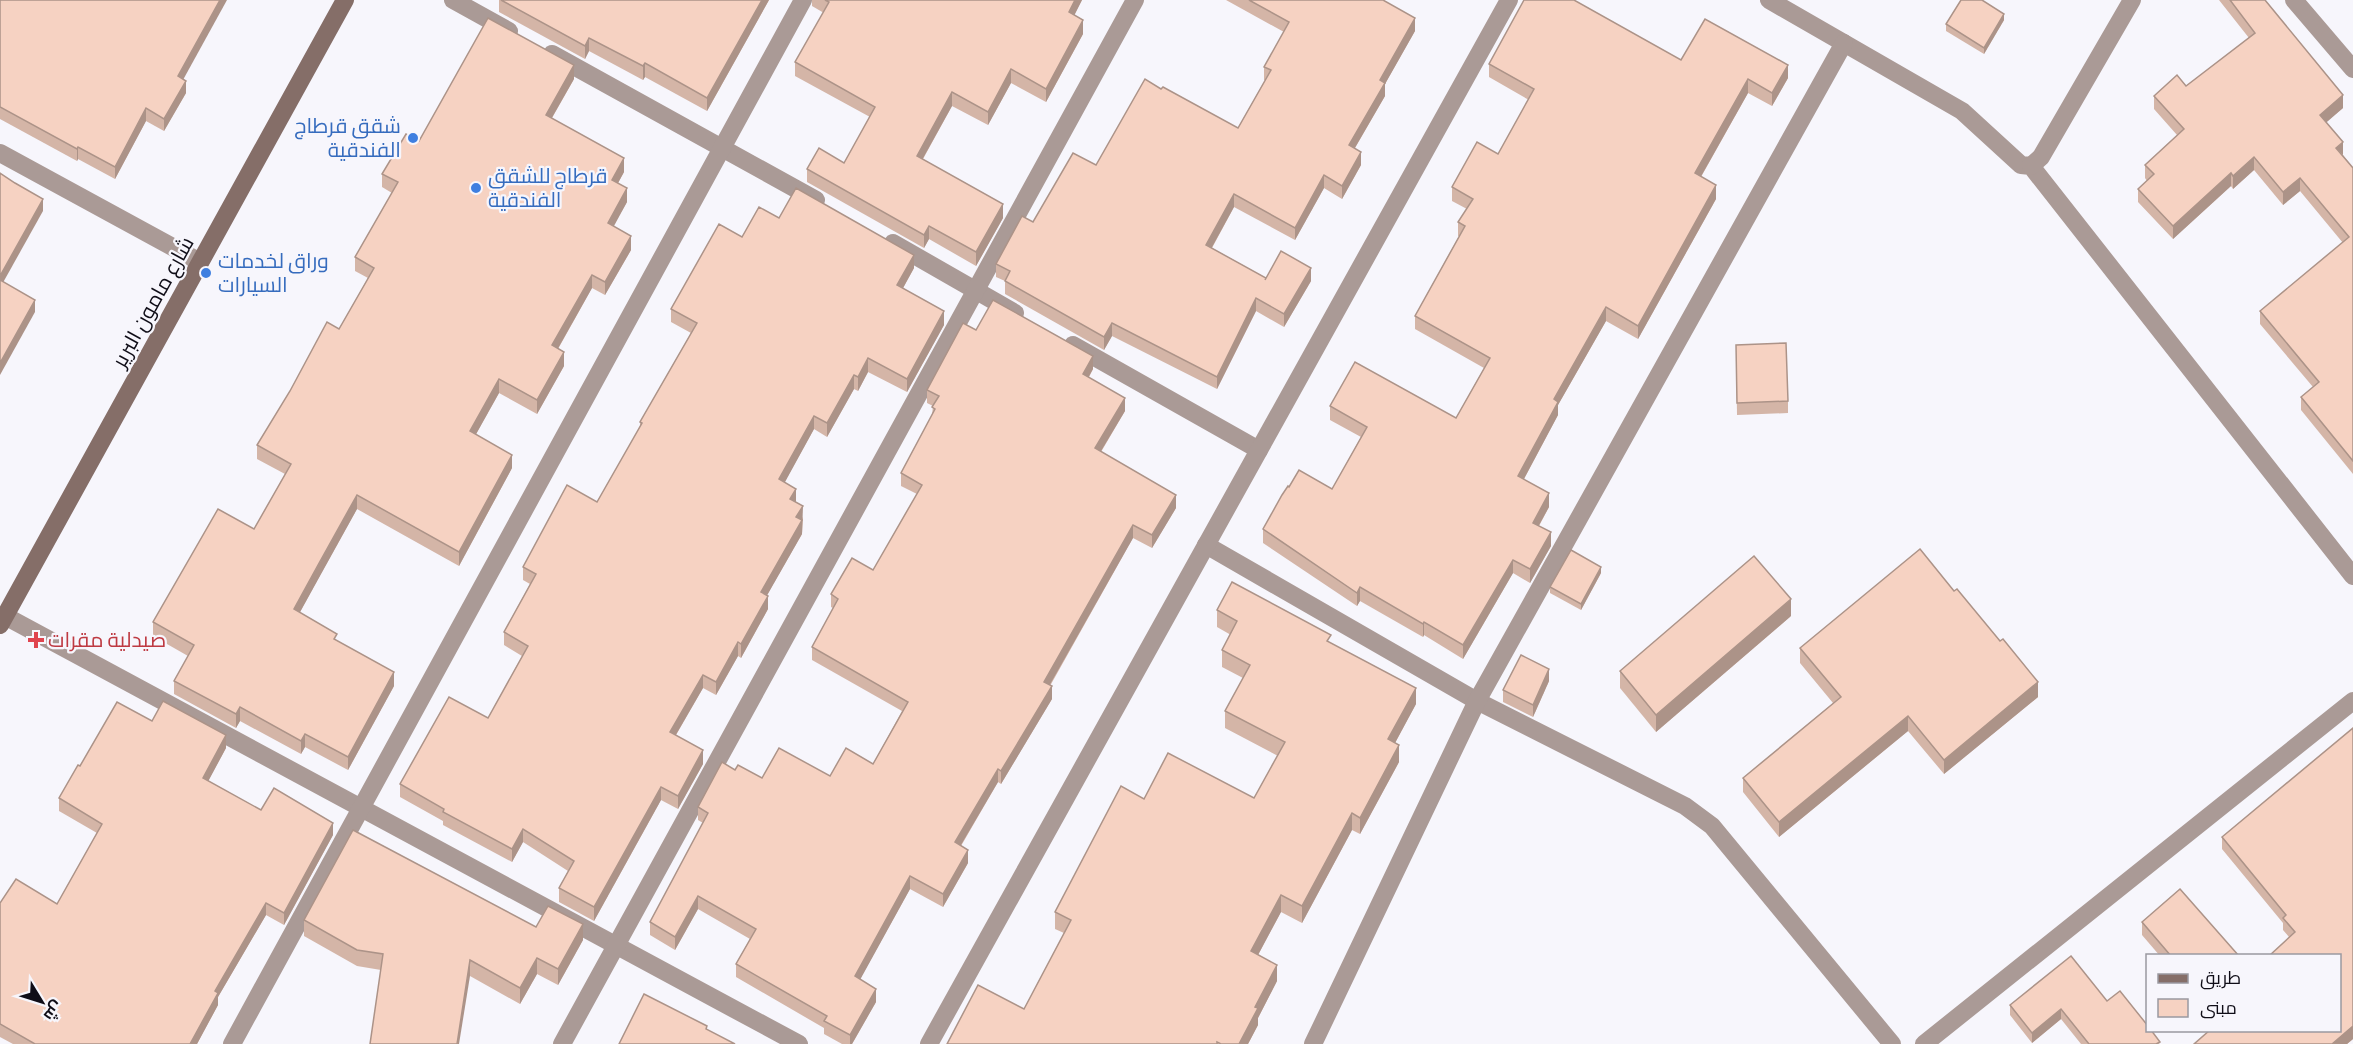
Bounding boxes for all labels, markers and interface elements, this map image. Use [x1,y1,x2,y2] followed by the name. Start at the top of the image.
[294,112,401,161] place label: شقق قرطاج الفندقية
[406,131,420,145] marker: شقق قرطاج الفندقية
[488,162,608,211] place label: قرطاج للشقق الفندقية
[469,181,483,195] marker: قرطاج للشقق الفندقية
[105,232,201,373] street label: شارع مامون البرير
[218,247,329,297] place label: وراق لخدمات السيارات
[199,266,213,280] marker: وراق لخدمات السيارات
[48,626,166,652] place label: صيدلية مقرات
[29,633,43,647] marker: صيدلية مقرات
[2146,954,2341,1032] legend
[2200,966,2241,990] text: طريق
[12,972,72,1032] north arrow
[2200,996,2237,1019] text: مبنى
[40,997,68,1025] text: ش

